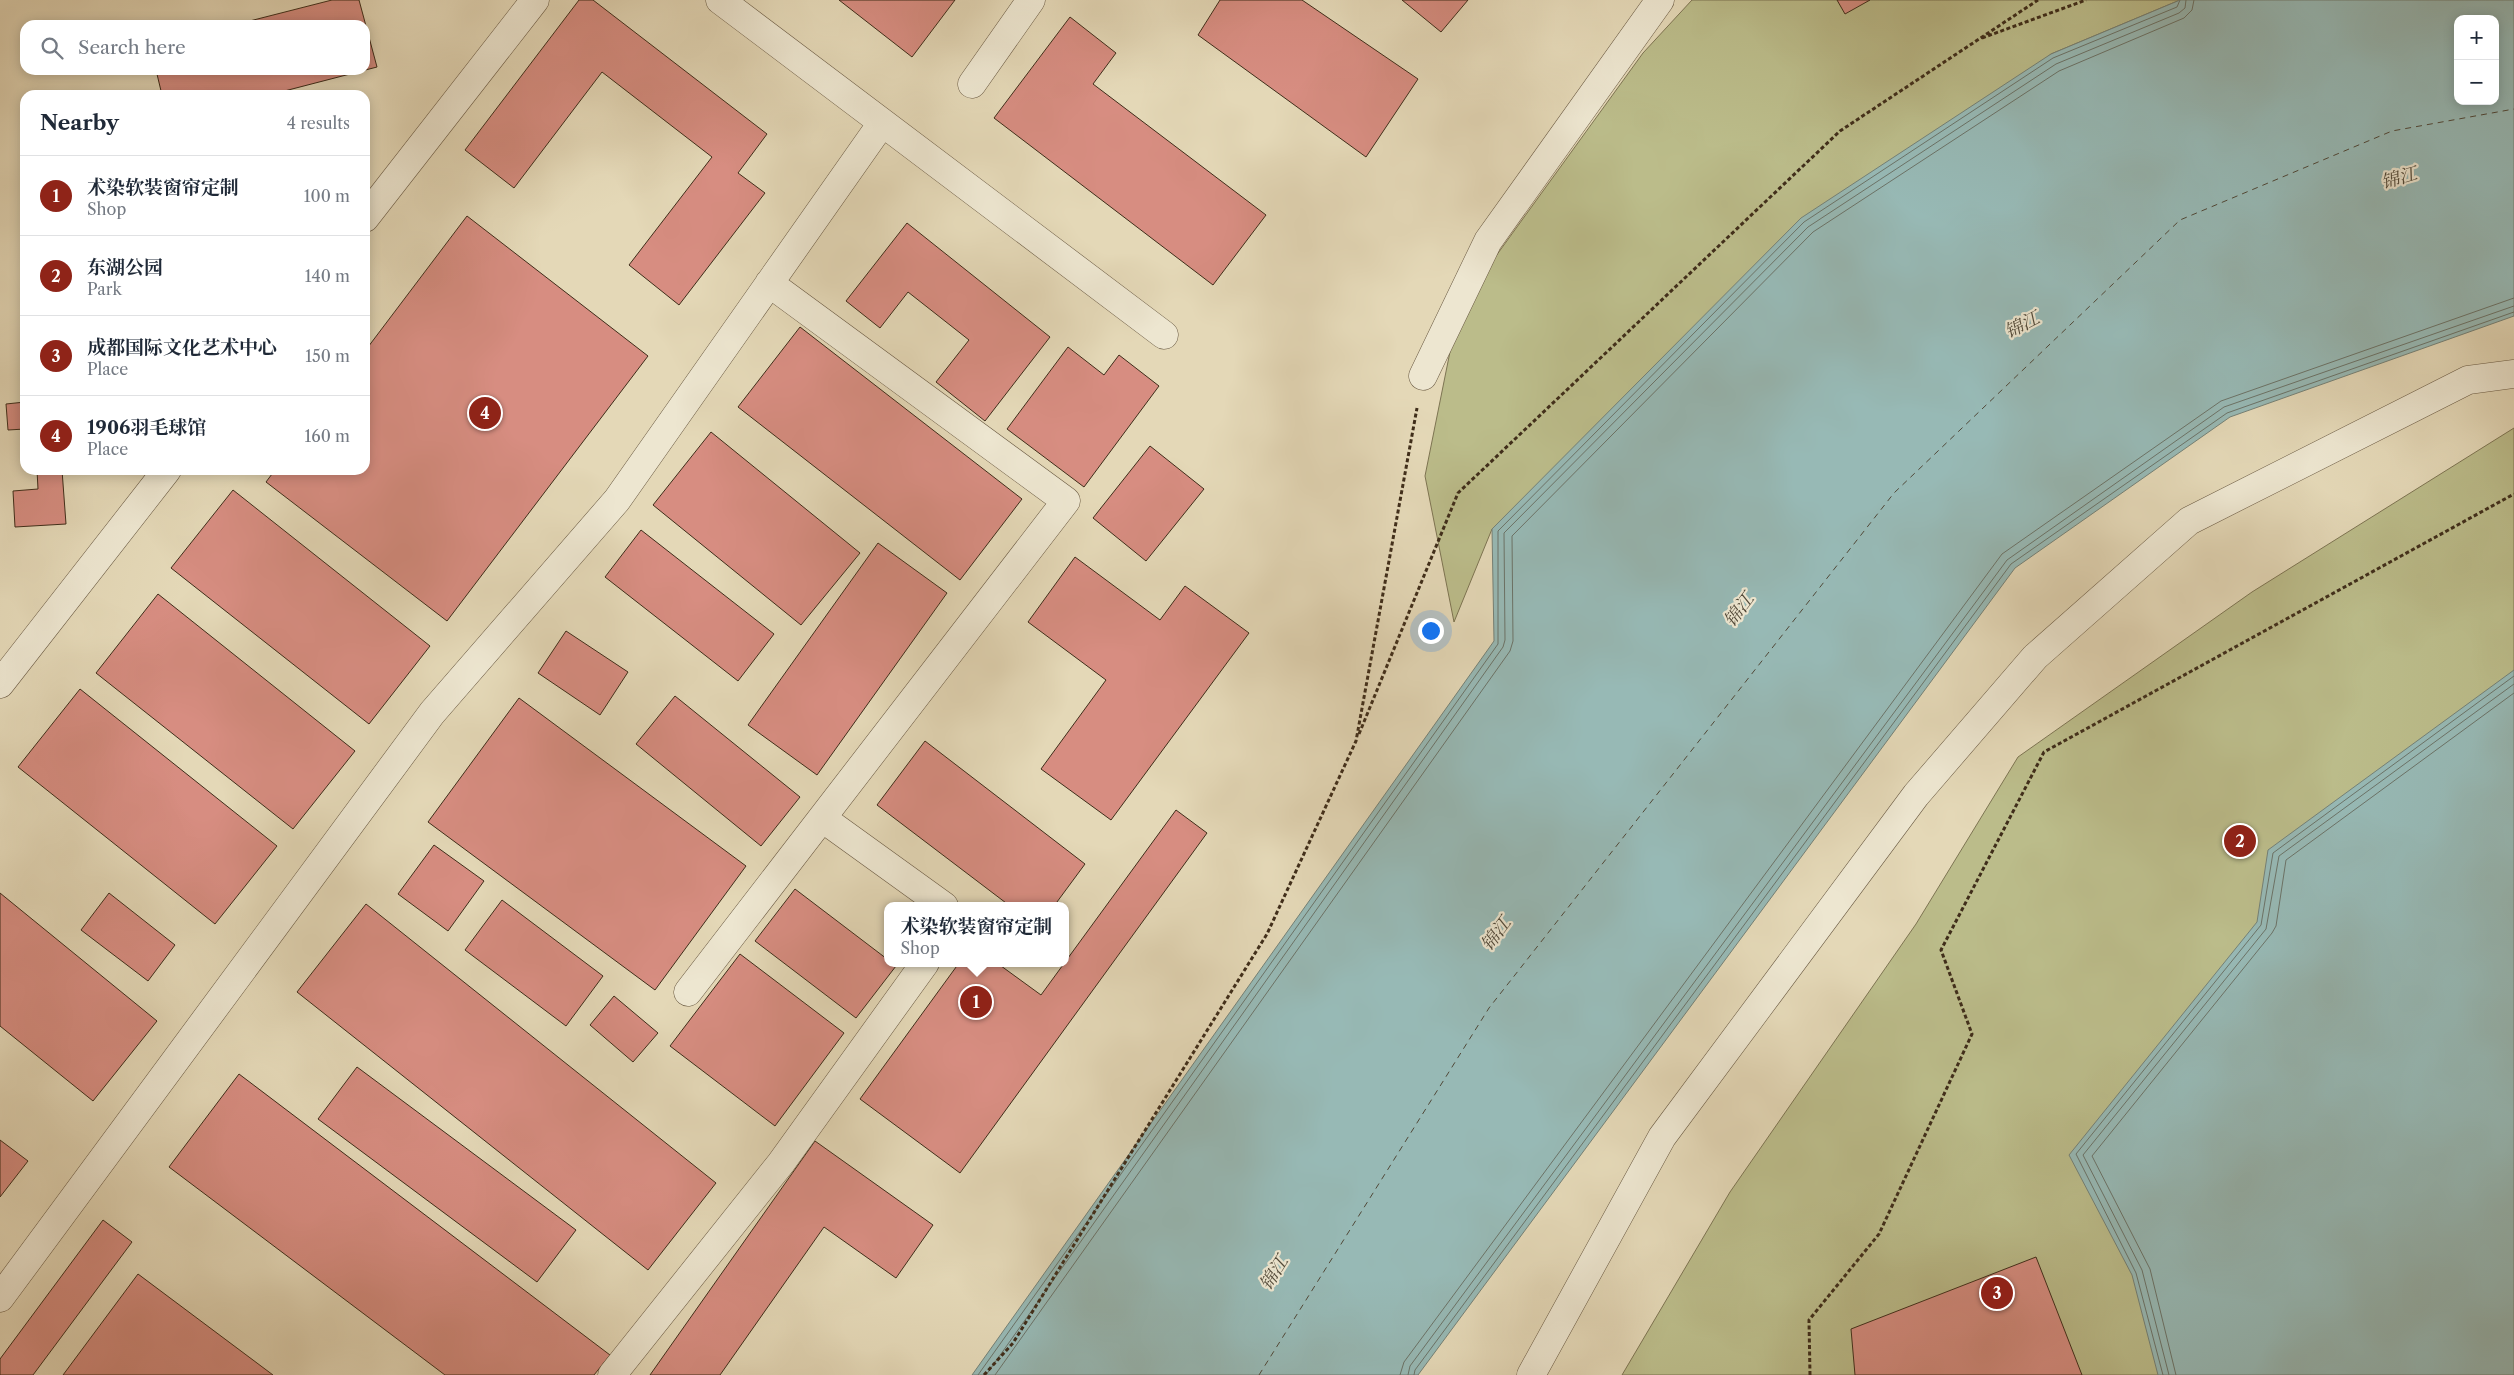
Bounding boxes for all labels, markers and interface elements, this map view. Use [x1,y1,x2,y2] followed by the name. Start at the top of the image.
[2454,15,2499,105] map controls
[2454,15,2499,60] button: +
[20,20,370,75] search box
[38,34,66,62] icon: search
[78,36,186,59] text: Search here
[2454,60,2499,105] button: −
[40,110,119,135] text: Nearby
[287,113,350,133] text: 4 results
[2379,162,2422,194] water label: 锦江
[87,176,239,199] text: 术染软装窗帘定制
[52,186,60,206] text: 1
[304,186,350,206] text: 100 m
[87,199,126,219] text: Shop
[87,256,163,279] text: 东湖公园
[51,266,61,286] text: 2
[305,266,350,286] text: 140 m
[87,279,122,299] text: Park
[2001,306,2046,343] water label: 锦江
[87,336,277,359] text: 成都国际文化艺术中心
[51,346,61,366] text: 3
[305,346,350,366] text: 150 m
[87,359,128,379] text: Place
[469,394,501,432] pin: 4
[87,416,206,439] text: 1906羽毛球馆
[51,426,61,446] text: 4
[305,426,350,446] text: 160 m
[87,439,128,459] text: Place
[1719,587,1760,631] water label: 锦江
[1418,618,1444,644] your location
[2224,822,2256,860] pin: 2
[884,902,1069,967] popup
[1476,911,1517,955] water label: 锦江
[900,915,1053,938] text: 术染软装窗帘定制
[900,938,940,958] text: Shop
[960,983,992,1021] pin: 1
[1255,1249,1294,1294] water label: 锦江
[1981,1274,2013,1312] pin: 3

